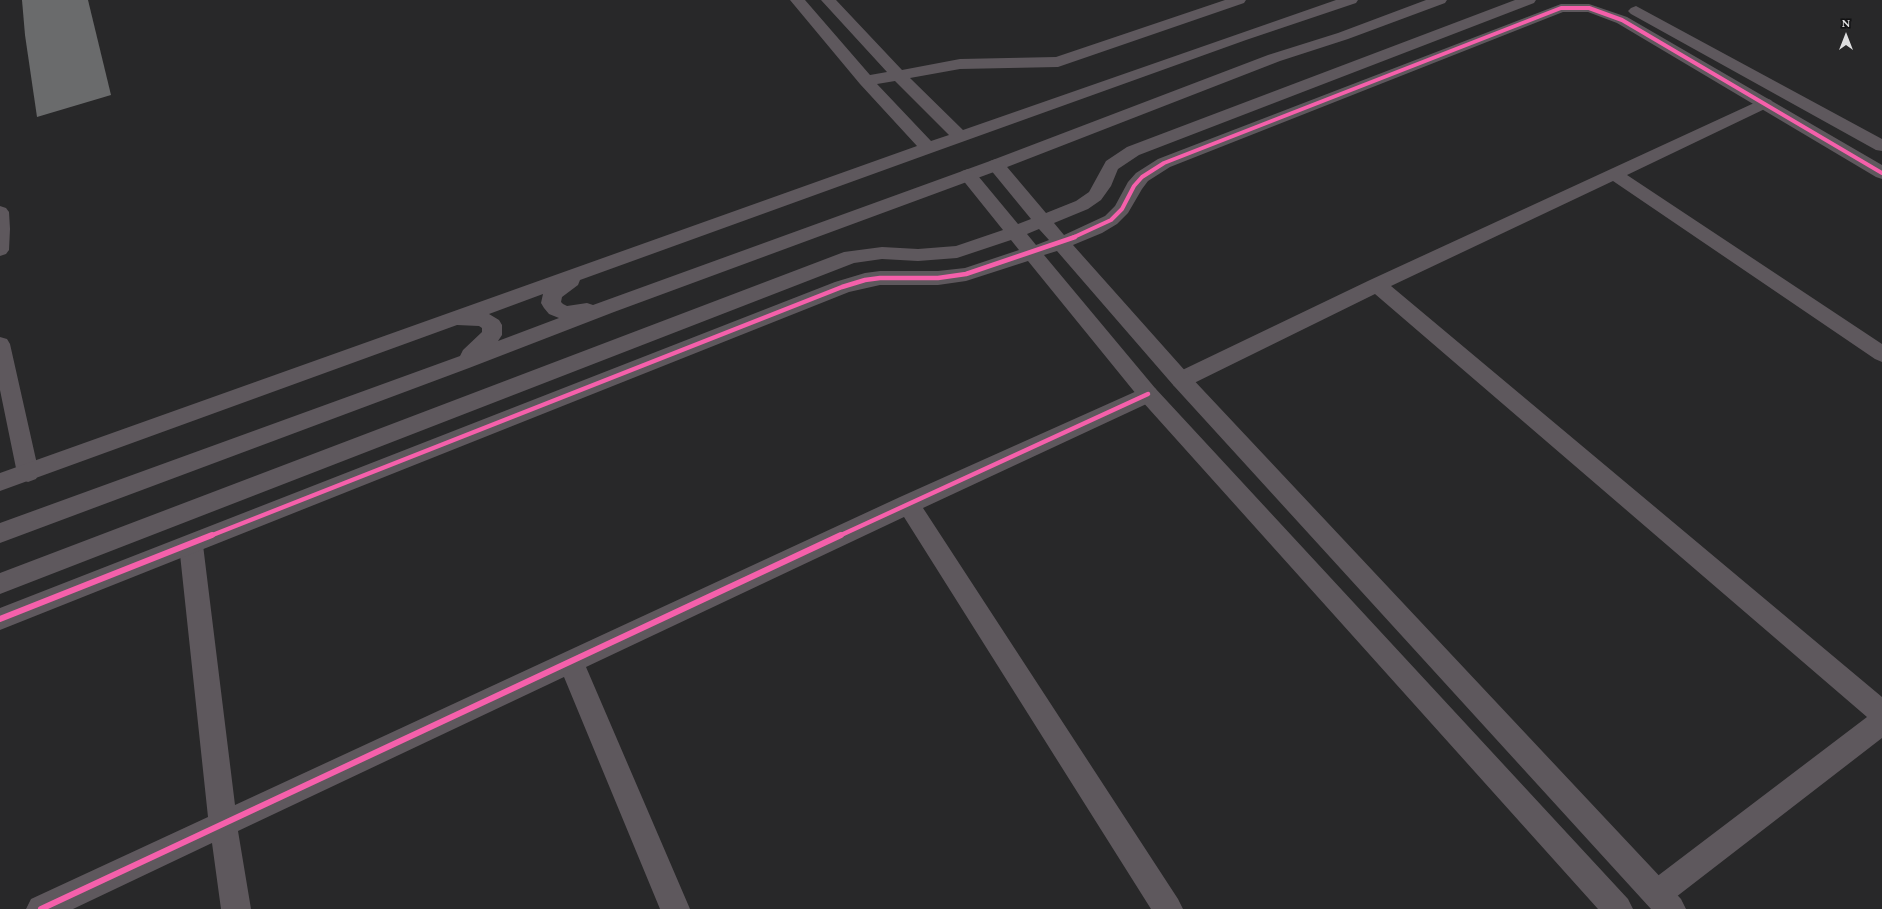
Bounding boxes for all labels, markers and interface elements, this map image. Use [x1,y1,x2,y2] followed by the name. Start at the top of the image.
[1842,15,1850,32] text: N
[1826,16,1866,56] north arrow

